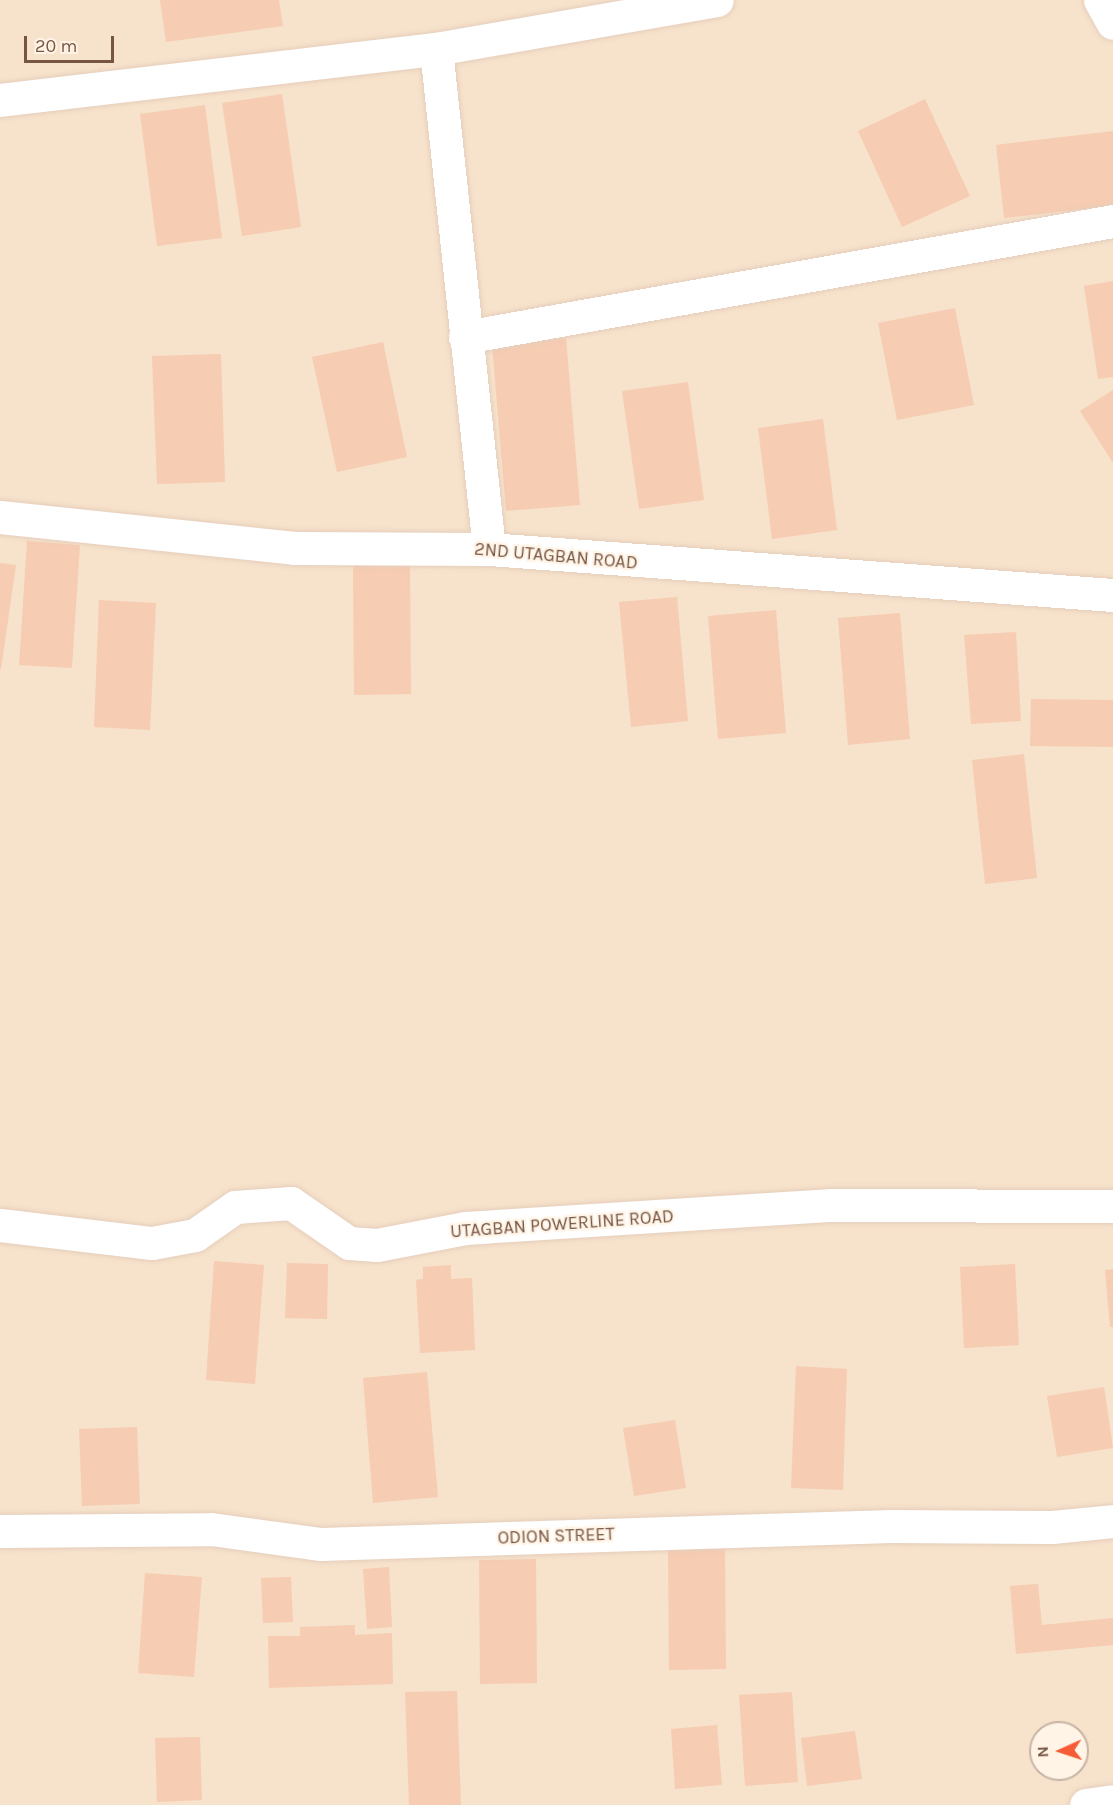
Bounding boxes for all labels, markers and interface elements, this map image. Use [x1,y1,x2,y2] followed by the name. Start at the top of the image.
[27,24,117,62] scale bar
[35,35,77,57] text: 20 m
[473,538,639,574] street label: 2ND UTAGBAN ROAD
[450,1205,674,1243] street label: UTAGBAN POWERLINE ROAD
[497,1523,615,1549] street label: ODION STREET
[1029,1721,1089,1781] north arrow
[1033,1746,1052,1758] text: N

